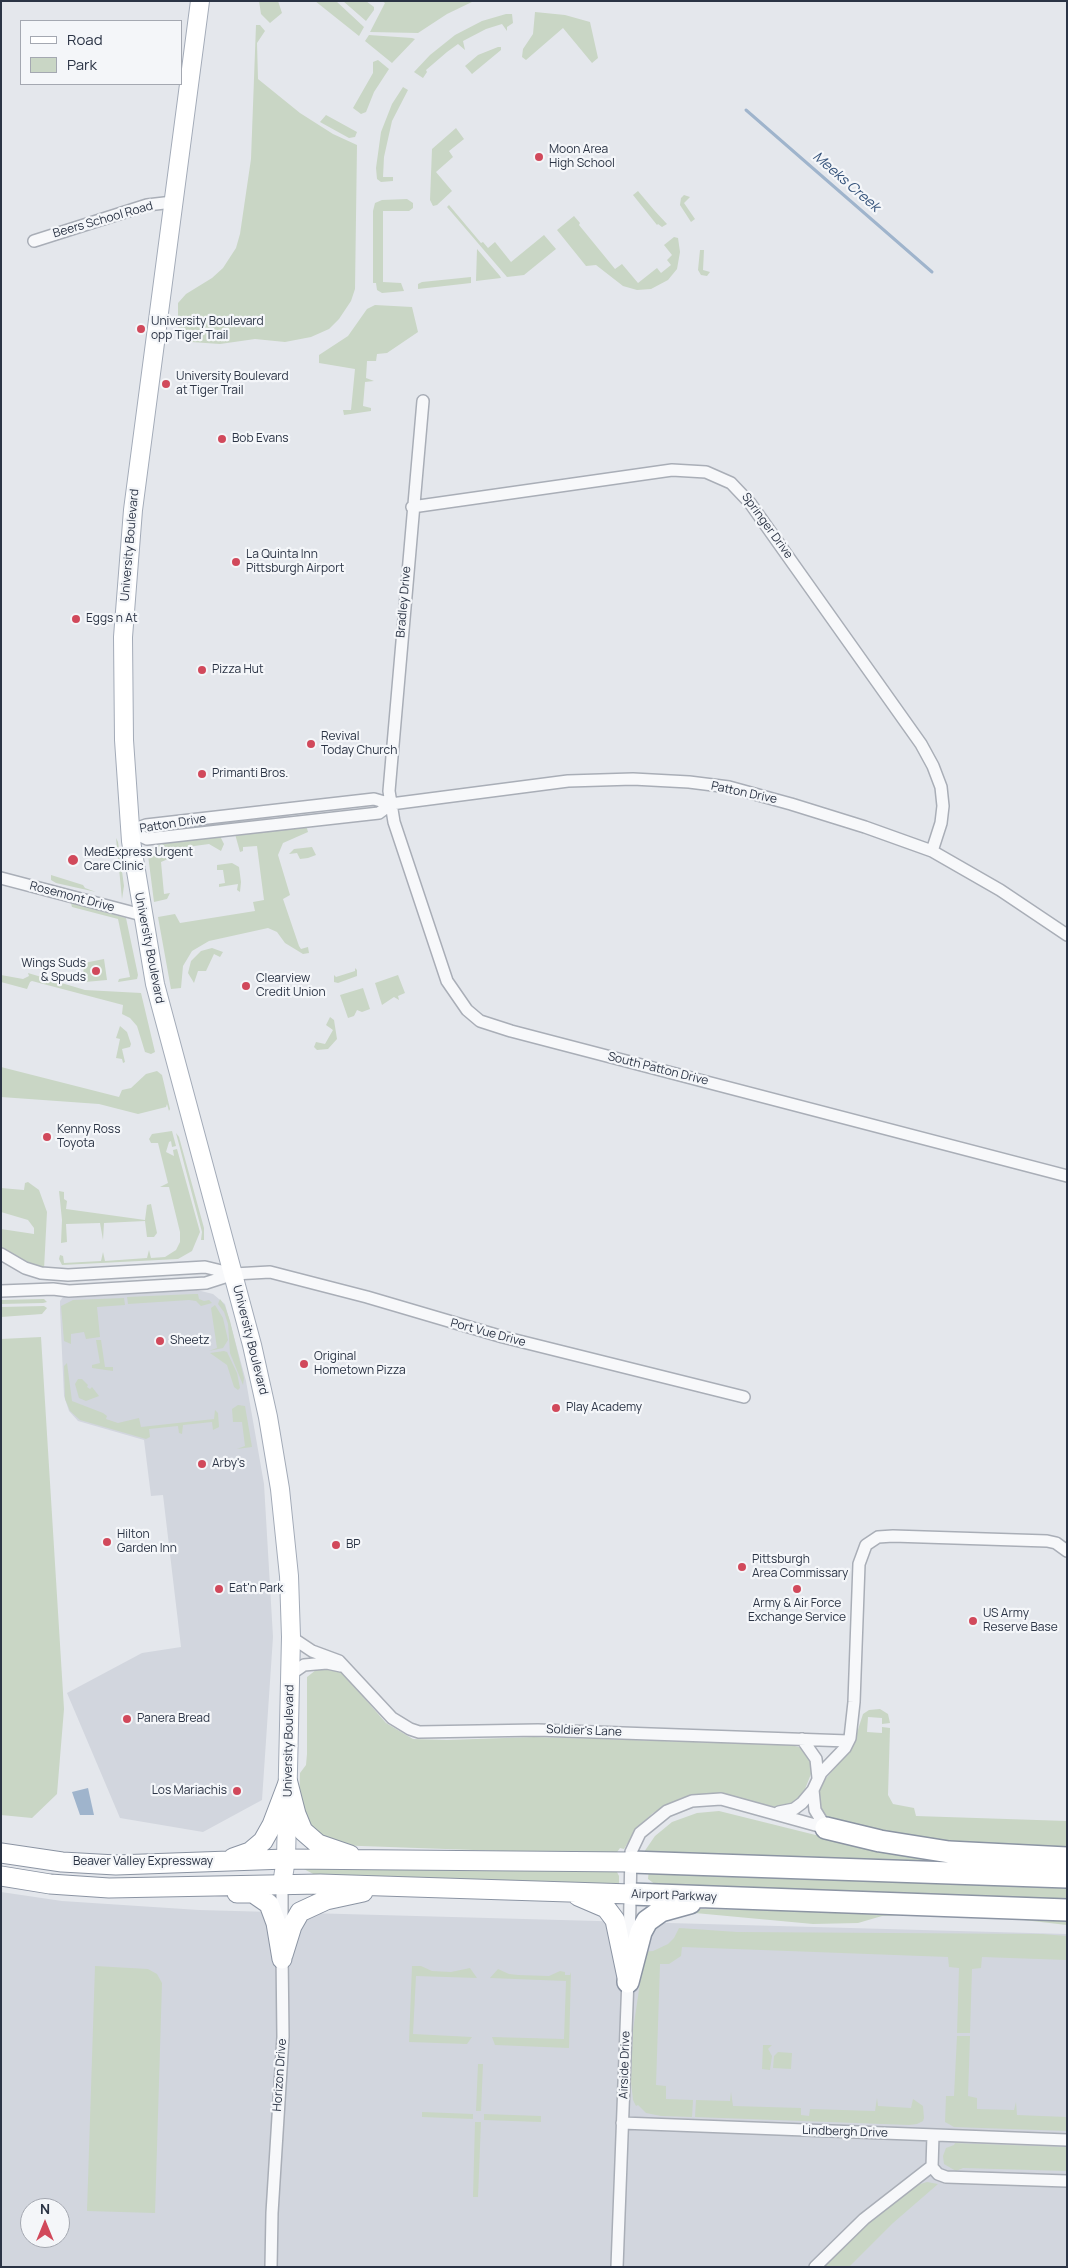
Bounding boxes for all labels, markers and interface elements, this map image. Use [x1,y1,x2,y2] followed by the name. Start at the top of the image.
[20,20,182,85] legend
[67,29,103,50] text: Road
[67,54,97,75] text: Park
[549,143,615,171] place label: Moon Area High School
[809,148,883,216] water label: Meeks Creek
[533,151,545,163] marker: Moon Area High School
[51,199,155,241] street label: Beers School Road
[151,315,264,343] place label: University Boulevard opp Tiger Trail
[135,323,147,335] marker: University Boulevard opp Tiger Trail
[176,370,289,398] place label: University Boulevard at Tiger Trail
[160,378,172,390] marker: University Boulevard at Tiger Trail
[232,432,289,446] place label: Bob Evans
[216,433,228,445] marker: Bob Evans
[118,488,142,602] street label: University Boulevard
[738,490,796,562] street label: Springer Drive
[246,548,344,576] place label: La Quinta Inn Pittsburgh Airport
[230,556,242,568] marker: La Quinta Inn Pittsburgh Airport
[394,566,414,638] street label: Bradley Drive
[86,612,137,626] place label: Eggs n At
[70,613,82,625] marker: Eggs n At
[212,663,264,677] place label: Pizza Hut
[196,664,208,676] marker: Pizza Hut
[321,730,397,758] place label: Revival Today Church
[305,738,317,750] marker: Revival Today Church
[212,767,288,781] place label: Primanti Bros.
[196,768,208,780] marker: Primanti Bros.
[710,779,778,807] street label: Patton Drive
[139,812,207,836] street label: Patton Drive
[84,846,193,874] place label: MedExpress Urgent Care Clinic
[66,853,80,867] marker: MedExpress Urgent Care Clinic
[28,879,116,915] street label: Rosemont Drive
[131,891,167,1005] street label: University Boulevard
[21,957,86,985] place label: Wings Suds & Spuds
[90,965,102,977] marker: Wings Suds & Spuds
[256,972,326,1000] place label: Clearview Credit Union
[240,980,252,992] marker: Clearview Credit Union
[606,1050,710,1088] street label: South Patton Drive
[57,1123,120,1151] place label: Kenny Ross Toyota
[41,1131,53,1143] marker: Kenny Ross Toyota
[229,1284,271,1396] street label: University Boulevard
[449,1316,527,1350] street label: Port Vue Drive
[170,1334,210,1348] place label: Sheetz
[154,1335,166,1347] marker: Sheetz
[314,1350,406,1378] place label: Original Hometown Pizza
[298,1358,310,1370] marker: Original Hometown Pizza
[566,1401,642,1415] place label: Play Academy
[550,1402,562,1414] marker: Play Academy
[212,1457,245,1471] place label: Arby's
[196,1458,208,1470] marker: Arby's
[117,1528,177,1556] place label: Hilton Garden Inn
[101,1536,113,1548] marker: Hilton Garden Inn
[346,1538,361,1552] place label: BP
[330,1539,342,1551] marker: BP
[752,1553,848,1581] place label: Pittsburgh Area Commissary
[736,1561,748,1573] marker: Pittsburgh Area Commissary
[229,1582,283,1596] place label: Eat'n Park
[213,1583,225,1595] marker: Eat'n Park
[791,1583,803,1595] marker: Army & Air Force Exchange Service
[748,1597,846,1625] place label: Army & Air Force Exchange Service
[983,1607,1058,1635] place label: US Army Reserve Base
[967,1615,979,1627] marker: US Army Reserve Base
[281,1685,297,1797] street label: University Boulevard
[137,1712,210,1726] place label: Panera Bread
[121,1713,133,1725] marker: Panera Bread
[546,1722,622,1740] street label: Soldier's Lane
[152,1784,227,1798] place label: Los Mariachis
[231,1785,243,1797] marker: Los Mariachis
[73,1855,213,1869] street label: Beaver Valley Expressway
[631,1887,717,1905] street label: Airport Parkway
[617,2031,633,2099] street label: Airside Drive
[270,2038,290,2112] street label: Horizon Drive
[802,2123,888,2141] street label: Lindbergh Drive
[20,2198,70,2248] north arrow
[40,2199,50,2218] text: N

